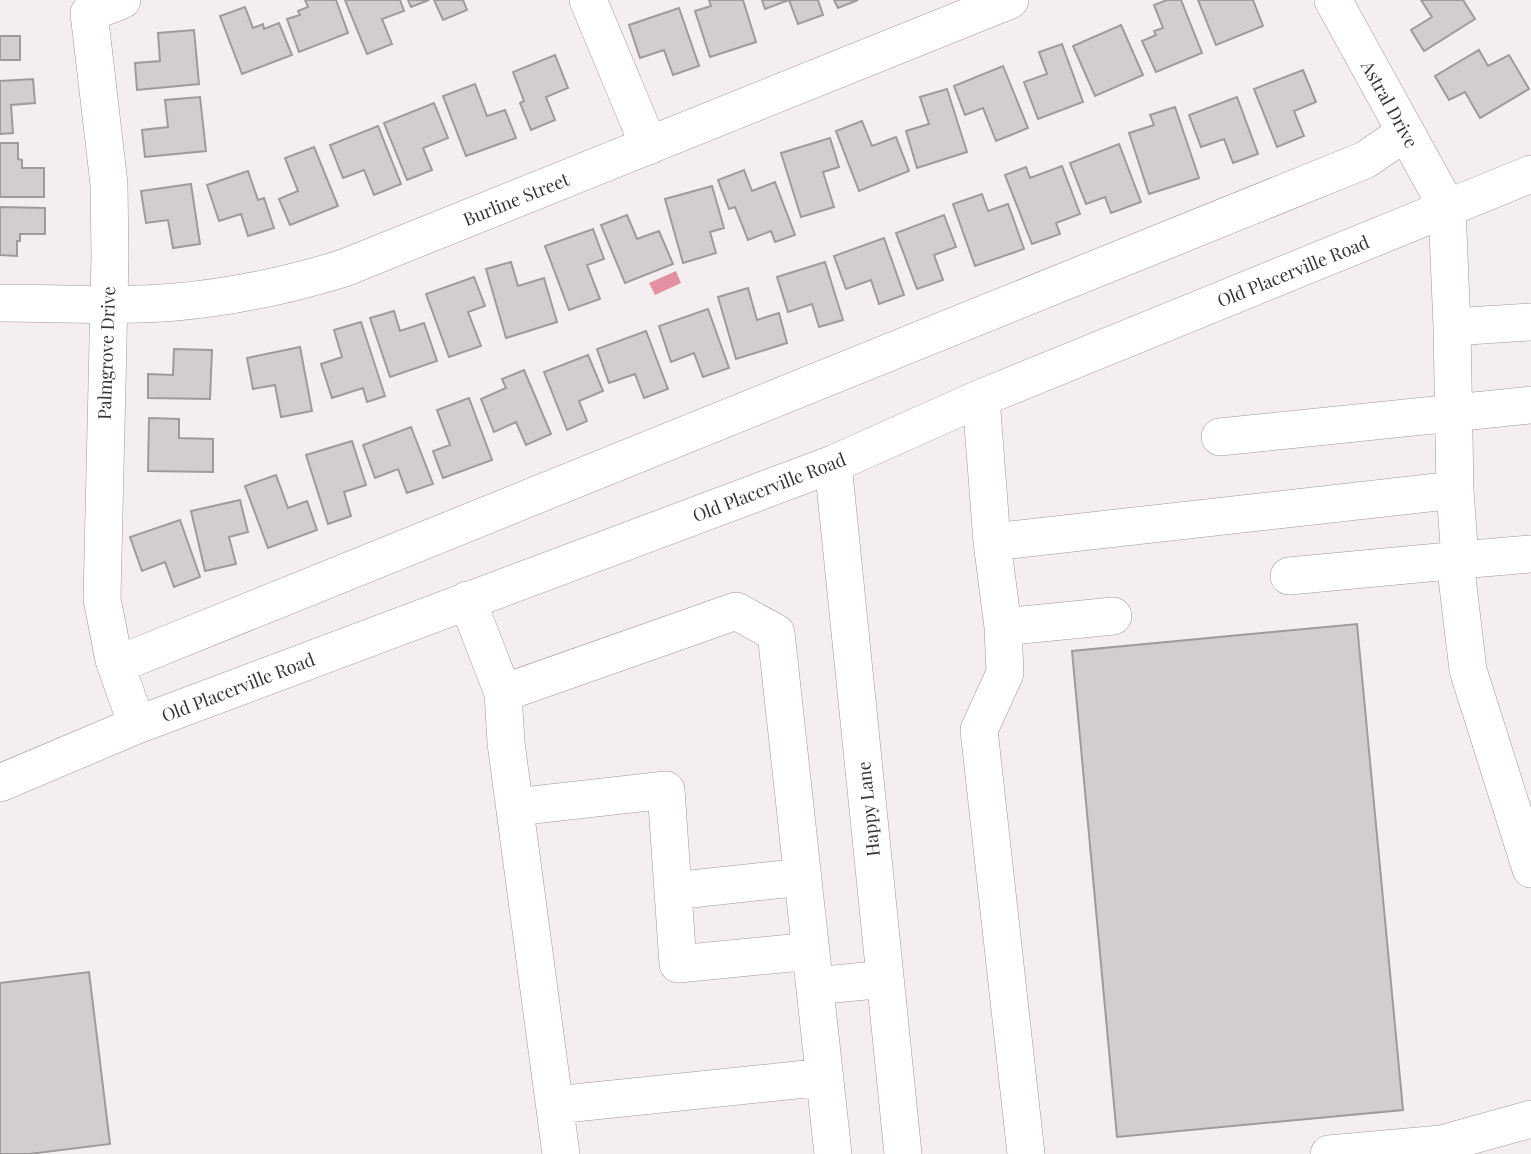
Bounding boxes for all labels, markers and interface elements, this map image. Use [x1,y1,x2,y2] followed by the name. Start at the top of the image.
[1356,55,1424,152] street label: Astral Drive
[459,167,573,231] street label: Burline Street
[1213,229,1373,312] street label: Old Placerville Road
[92,286,120,420] street label: Palmgrove Drive
[689,447,849,527] street label: Old Placerville Road
[158,647,318,727] street label: Old Placerville Road
[851,760,885,858] street label: Happy Lane

